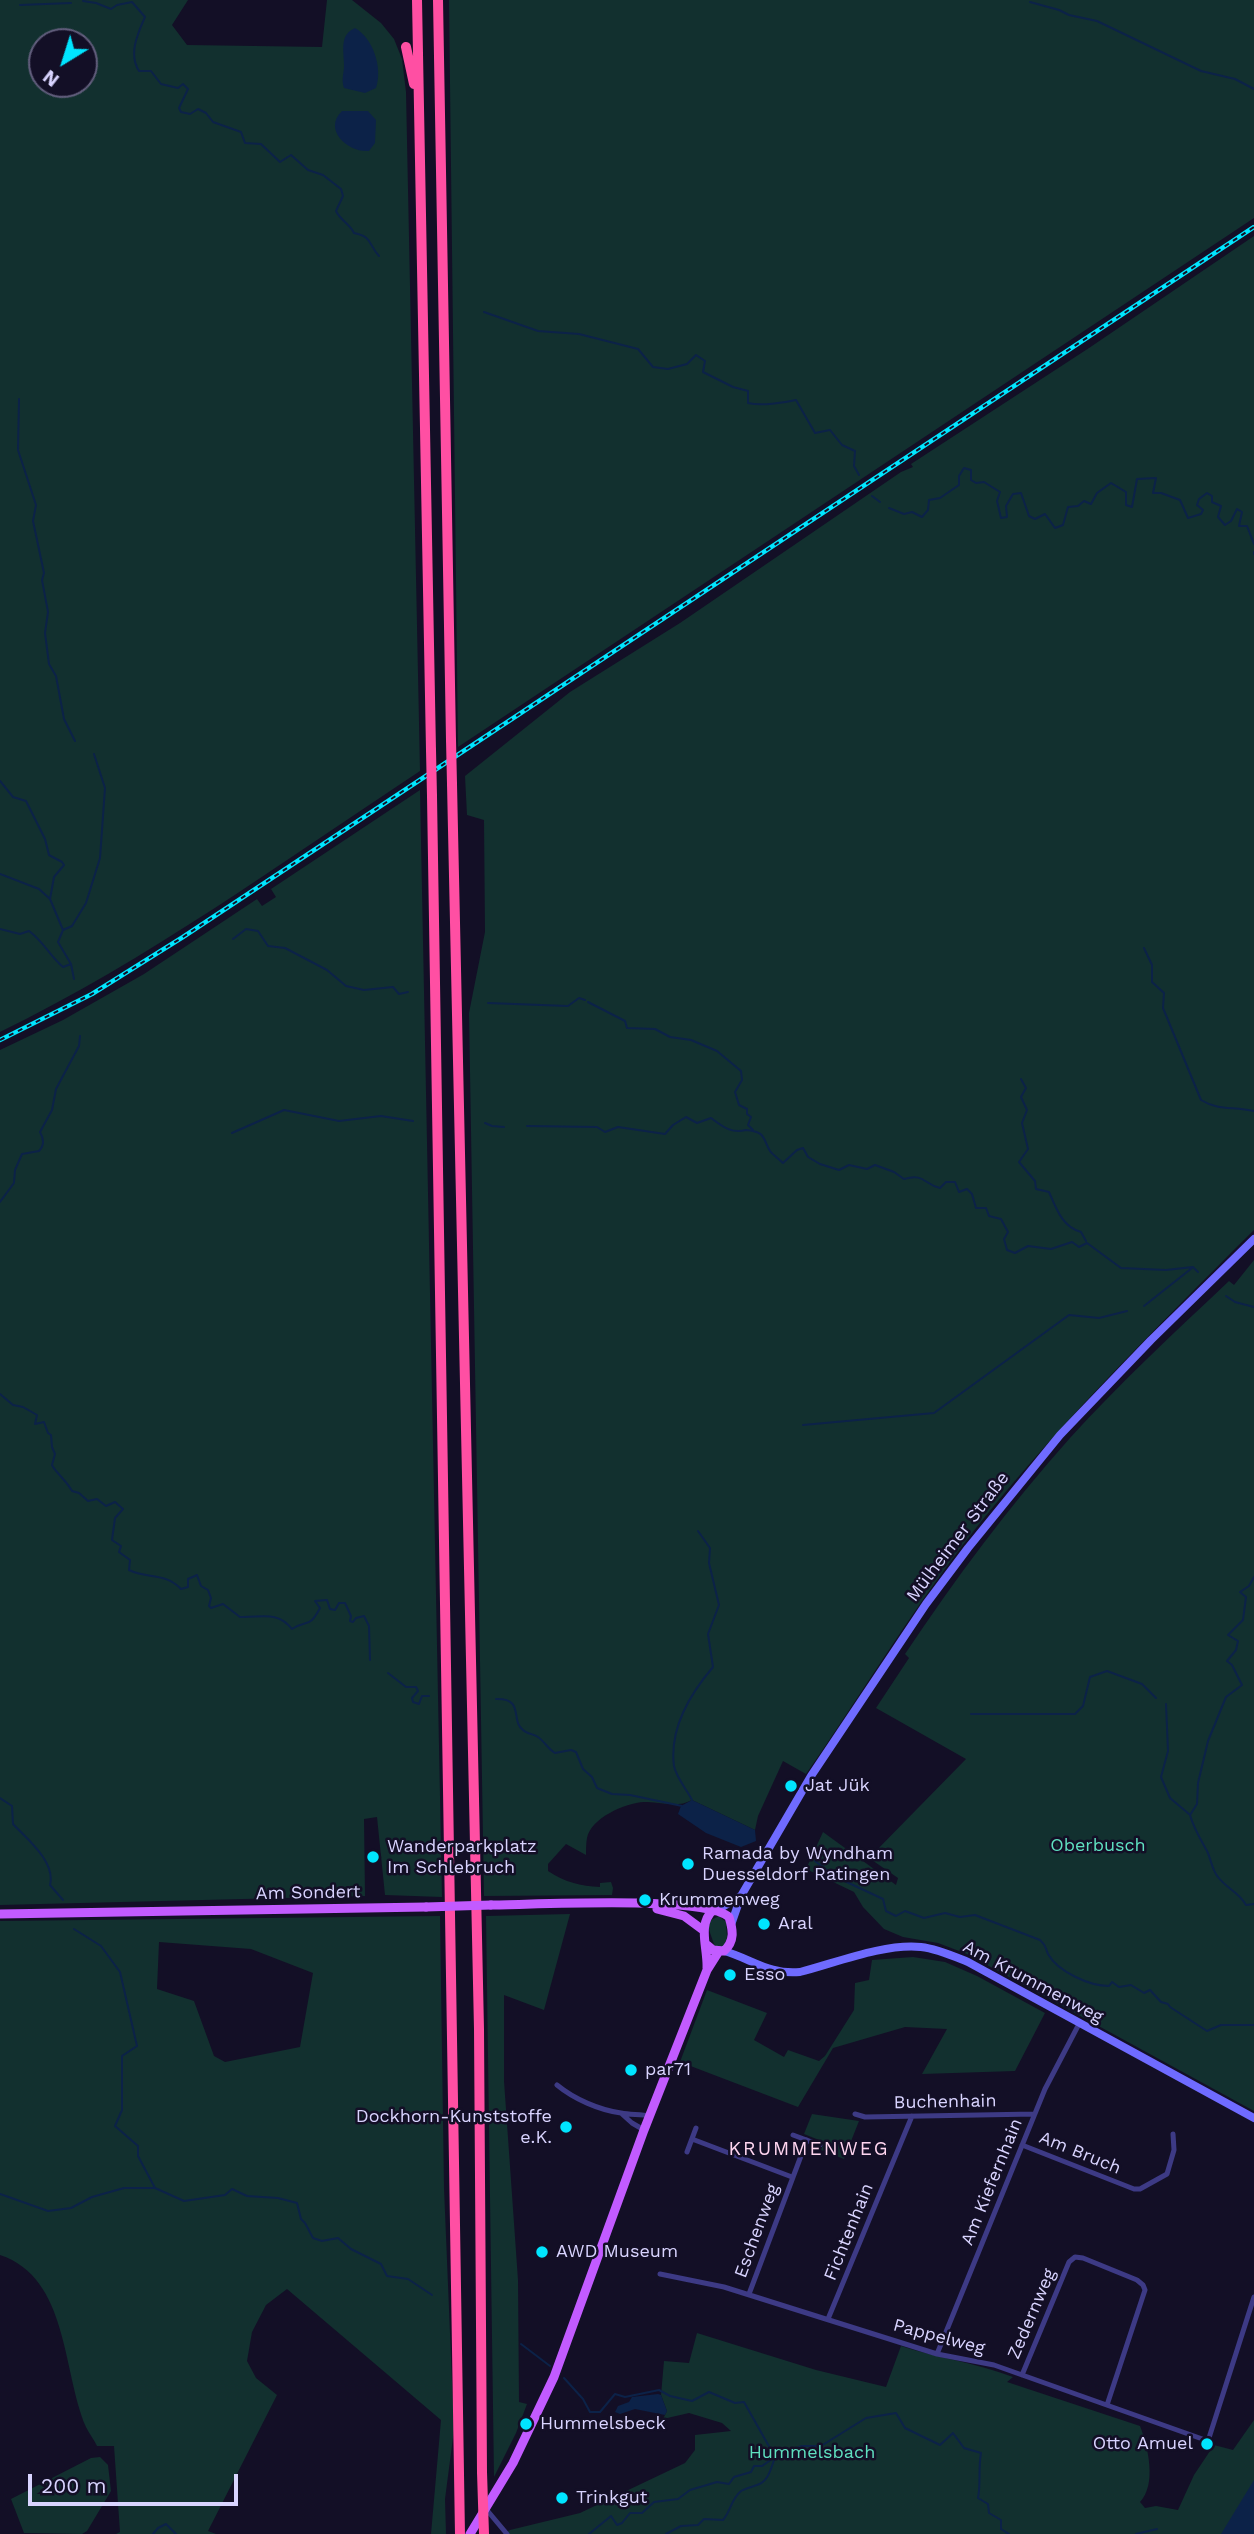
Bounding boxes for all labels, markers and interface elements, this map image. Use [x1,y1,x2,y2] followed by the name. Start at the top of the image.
[28,28,98,98] north arrow
[38,65,64,92] text: N
[902,1468,1014,1606] street label: Mülheimer Straße
[805,1775,870,1797] place label: Jat Jük
[783,1778,799,1794] marker: Jat Jük
[1050,1835,1146,1857] park label: Oberbusch
[387,1836,537,1878] place label: Wanderparkplatz Im Schlebruch
[702,1843,893,1885] place label: Ramada by Wyndham Duesseldorf Ratingen
[365,1849,381,1865] marker: Wanderparkplatz Im Schlebruch
[680,1856,696,1872] marker: Ramada by Wyndham Duesseldorf Ratingen
[255,1881,361,1905] street label: Am Sondert
[659,1889,780,1911] place label: Krummenweg
[637,1892,653,1908] marker: Krummenweg
[778,1913,813,1935] place label: Aral
[756,1916,772,1932] marker: Aral
[959,1936,1107,2028] street label: Am Krummenweg
[744,1964,785,1986] place label: Esso
[722,1967,738,1983] marker: Esso
[645,2059,691,2081] place label: par71
[623,2062,639,2078] marker: par71
[893,2090,997,2114] street label: Buchenhain
[356,2106,552,2148] place label: Dockhorn-Kunststoffe e.K.
[957,2115,1027,2249] street label: Am Kiefernhain
[558,2119,574,2135] marker: Dockhorn-Kunststoffe e.K.
[1036,2127,1124,2179] street label: Am Bruch
[730,2138,888,2160] district label: KRUMMENWEG
[820,2180,878,2284] street label: Fichtenhain
[730,2181,784,2281] street label: Eschenweg
[556,2241,678,2263] place label: AWD Museum
[534,2244,550,2260] marker: AWD Museum
[1003,2266,1061,2362] street label: Zedernweg
[891,2314,987,2360] street label: Pappelweg
[540,2413,666,2435] place label: Hummelsbeck
[518,2416,534,2432] marker: Hummelsbeck
[1093,2433,1193,2455] place label: Otto Amuel
[1199,2436,1215,2452] marker: Otto Amuel
[749,2442,875,2464] park label: Hummelsbach
[32,2460,242,2504] scale bar
[41,2473,107,2498] text: 200 m
[576,2487,647,2509] place label: Trinkgut
[554,2490,570,2506] marker: Trinkgut

